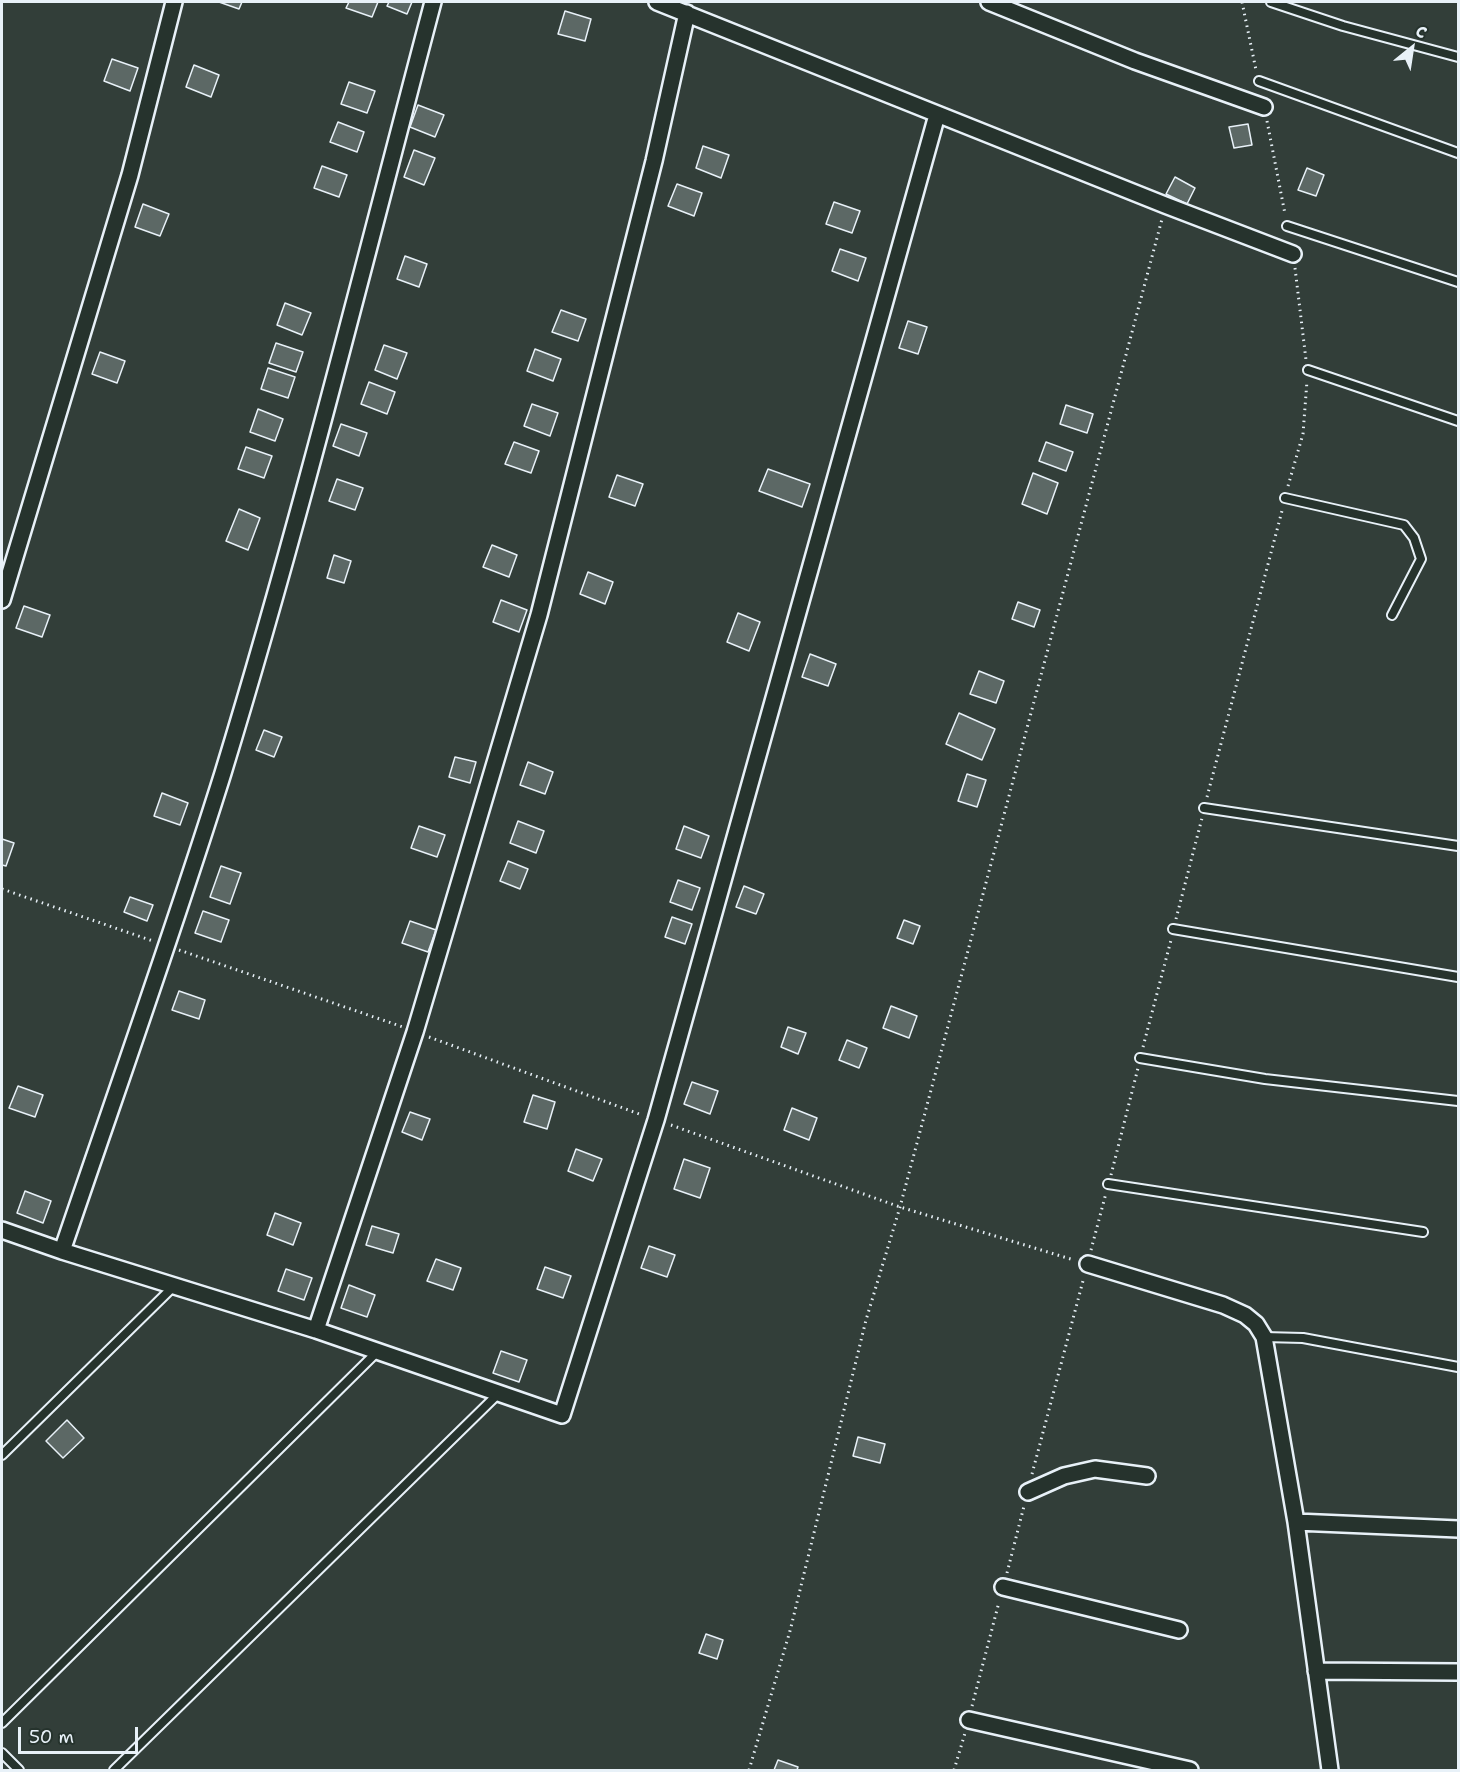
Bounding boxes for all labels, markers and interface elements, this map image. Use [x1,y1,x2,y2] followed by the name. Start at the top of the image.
[1382,18,1442,78] north arrow
[1412,20,1431,44] text: С
[21,1715,141,1753] scale bar
[29,1725,74,1749] text: 50 m

